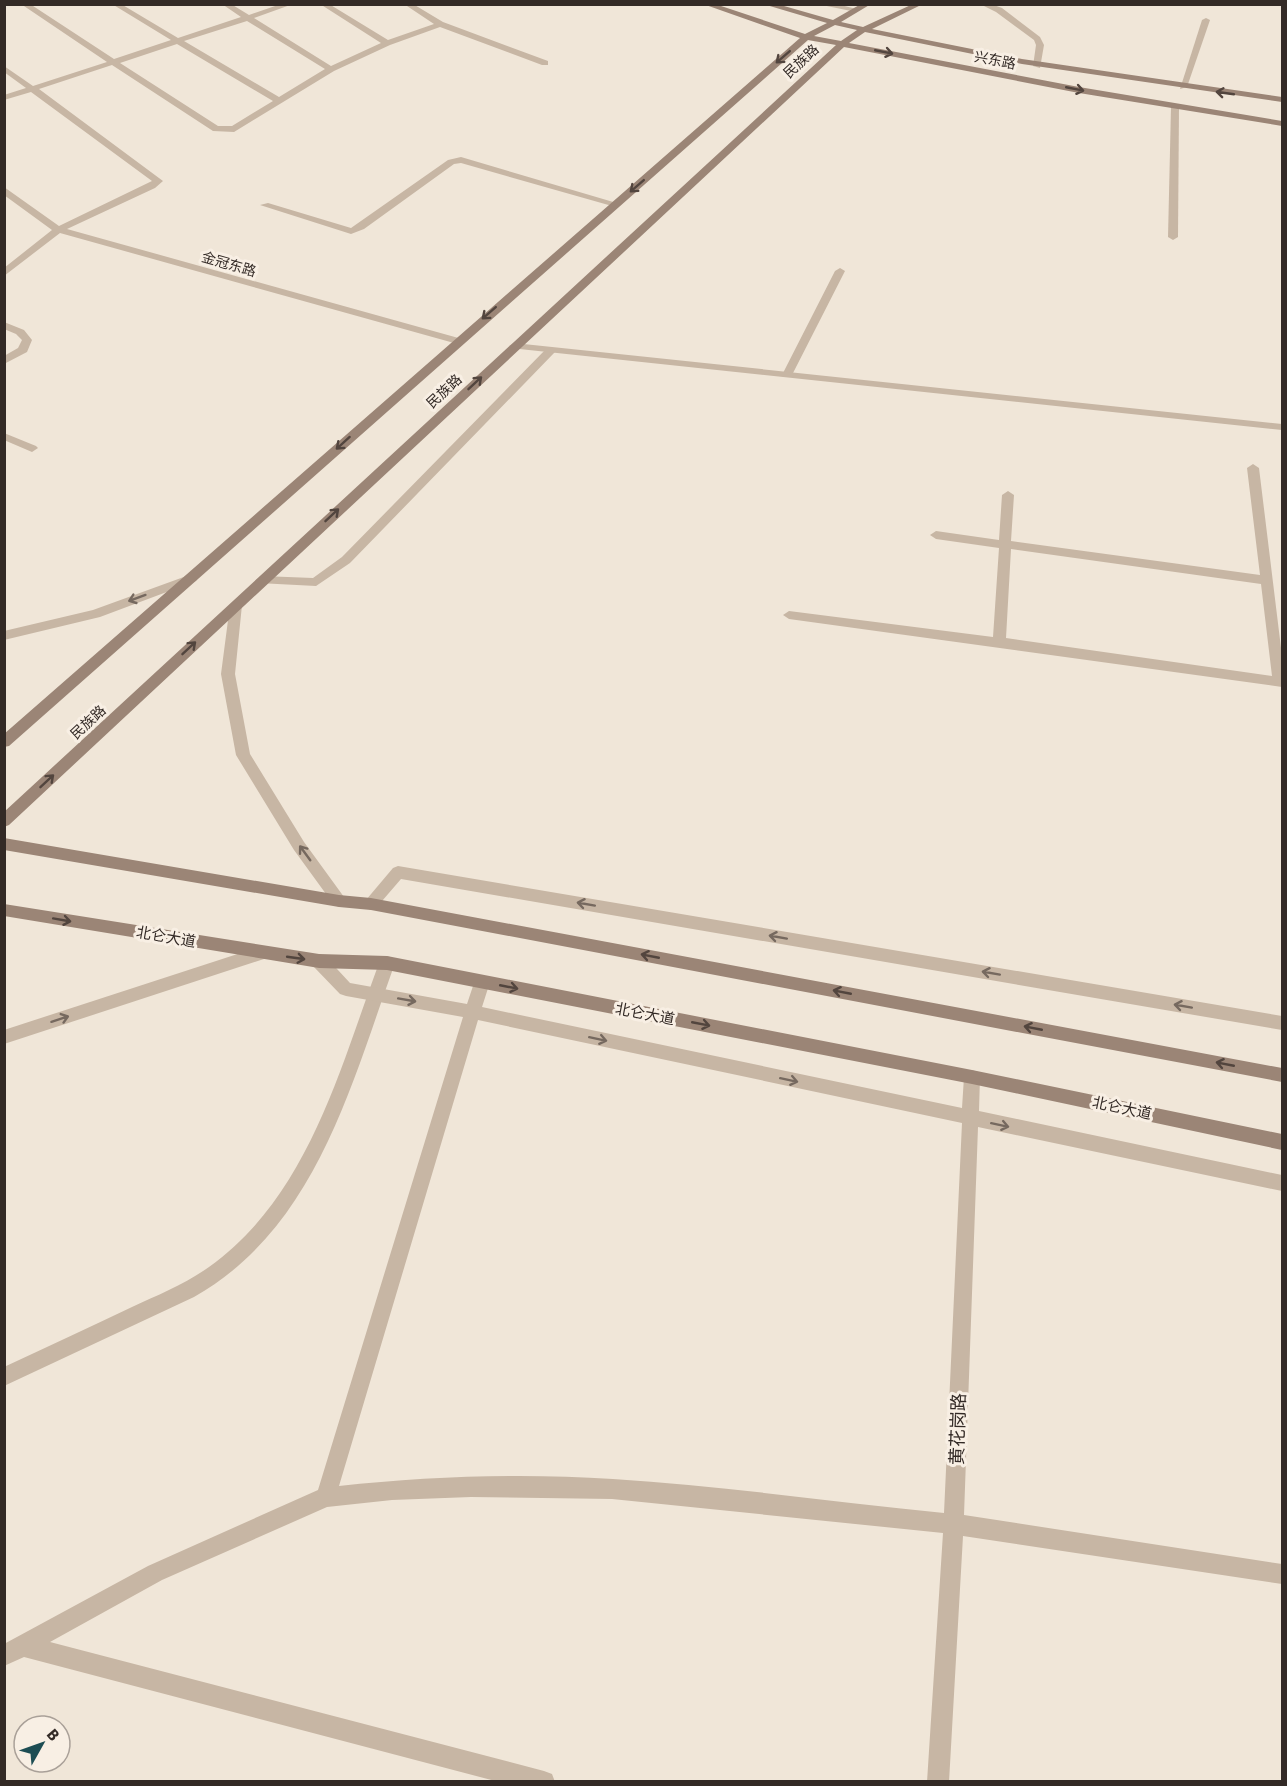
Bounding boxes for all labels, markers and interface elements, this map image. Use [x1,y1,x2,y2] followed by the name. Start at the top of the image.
[780,41,822,82] street label: 民族路
[873,47,893,58] one-way arrow
[973,48,1017,73] street label: 兴东路
[776,50,791,64] one-way arrow
[1065,84,1084,95] one-way arrow
[1215,87,1235,98] one-way arrow
[630,179,645,193] one-way arrow
[200,249,258,280] street label: 金冠东路
[482,306,497,320] one-way arrow
[423,371,465,412] street label: 民族路
[467,376,482,390] one-way arrow
[336,436,351,450] one-way arrow
[324,508,339,522] one-way arrow
[128,594,147,605] one-way arrow
[182,641,197,655] one-way arrow
[67,702,109,743] street label: 民族路
[39,775,54,789] one-way arrow
[298,846,311,862] one-way arrow
[577,898,596,909] one-way arrow
[52,914,72,925] one-way arrow
[135,923,197,951] street label: 北仑大道
[769,931,789,942] one-way arrow
[641,950,660,961] one-way arrow
[286,953,305,964] one-way arrow
[982,967,1002,978] one-way arrow
[499,982,519,993] one-way arrow
[832,986,852,997] one-way arrow
[397,995,417,1006] one-way arrow
[614,999,676,1029] street label: 北仑大道
[1174,1000,1194,1011] one-way arrow
[50,1013,69,1024] one-way arrow
[690,1019,710,1030] one-way arrow
[1024,1022,1044,1033] one-way arrow
[588,1034,608,1045] one-way arrow
[1216,1058,1235,1069] one-way arrow
[779,1075,798,1086] one-way arrow
[1091,1093,1153,1123] street label: 北仑大道
[990,1120,1009,1131] one-way arrow
[946,1393,970,1465] street label: 黄花岗路
[12,1714,72,1774] north arrow
[42,1725,64,1745] text: B

